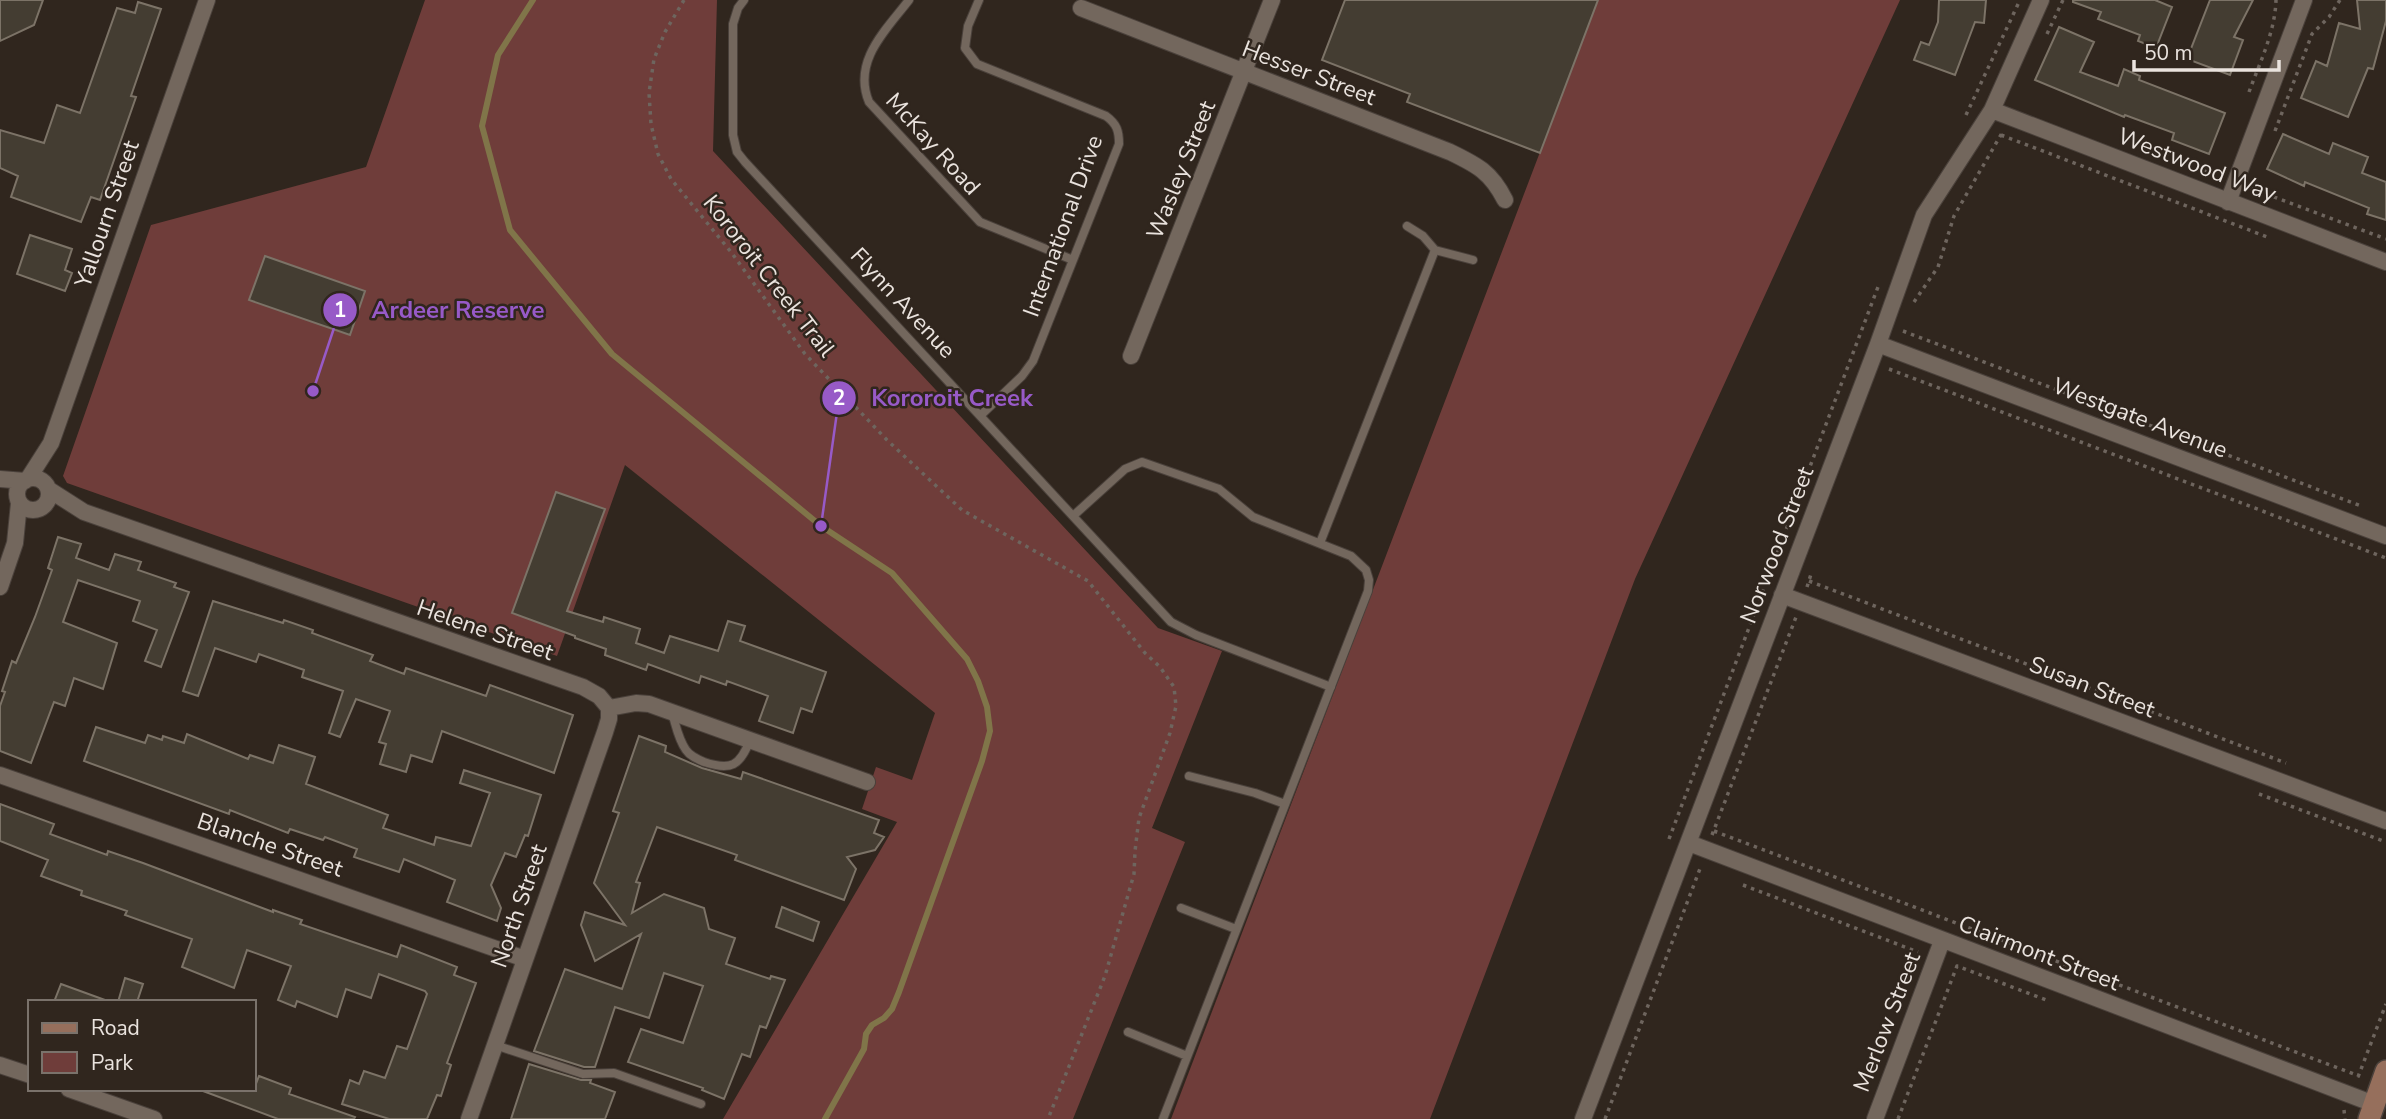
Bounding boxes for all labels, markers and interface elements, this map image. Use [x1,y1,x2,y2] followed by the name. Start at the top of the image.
[2134,28,2279,72] scale bar
[1238,33,1381,113] street label: Hesser Street
[2144,39,2193,67] text: 50 m
[879,86,987,202] street label: McKay Road
[1139,95,1223,244] street label: Wasley Street
[2113,121,2281,210] street label: Westwood Way
[1016,131,1110,321] street label: International Drive
[67,136,147,292] street label: Yallourn Street
[696,188,842,364] street label: Kororoit Creek Trail
[843,241,963,365] street label: Flynn Avenue
[322,287,558,332] callout: Ardeer Reserve
[372,294,544,326] text: Ardeer Reserve
[334,296,346,324] text: 1
[2048,370,2232,466] street label: Westgate Avenue
[822,375,1047,420] callout: Kororoit Creek
[871,382,1034,414] text: Kororoit Creek
[833,384,845,412] text: 2
[1733,461,1821,628] street label: Norwood Street
[413,592,558,668] street label: Helene Street
[2025,649,2160,725] street label: Susan Street
[193,806,348,885] street label: Blanche Street
[483,839,555,972] street label: North Street
[1954,908,2125,998] street label: Clairmont Street
[1846,947,1928,1096] street label: Merlow Street
[28,1000,256,1091] legend
[91,1014,140,1042] text: Road
[91,1049,133,1077] text: Park

